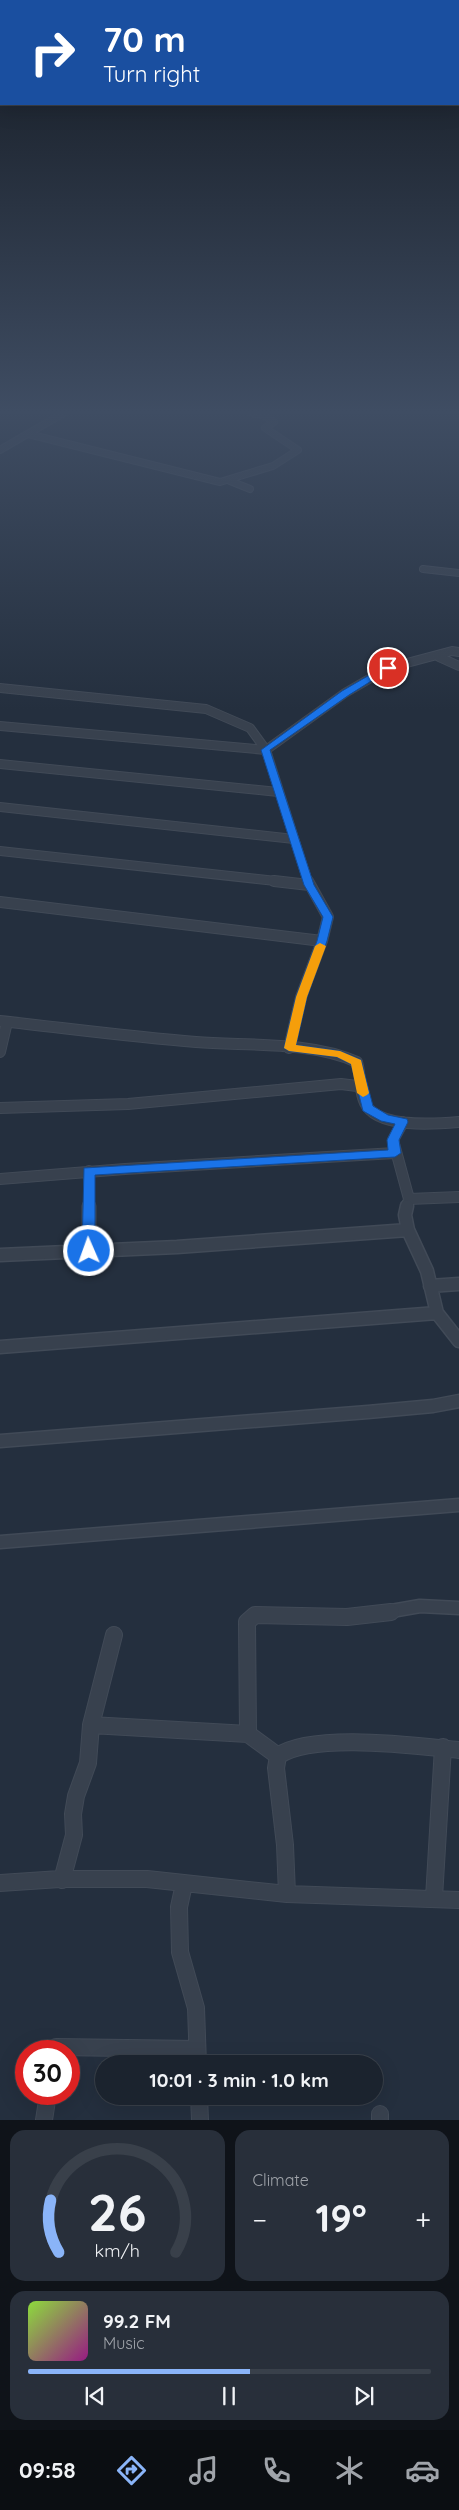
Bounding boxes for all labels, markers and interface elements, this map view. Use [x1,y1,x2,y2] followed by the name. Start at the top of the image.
[103,17,186,61] text: 70 m
[20,20,85,85] icon: right
[103,60,200,88] text: Turn right
[367,647,409,689] pin
[374,654,402,682] icon: arrive
[62,1224,114,1276] position arrow
[15,2040,80,2105] speed limit sign: 30
[149,2068,329,2092] text: 10:01 · 3 min · 1.0 km
[253,2170,309,2190] text: Climate
[88,2179,146,2244] text: 26
[315,2194,367,2242] text: 19°
[253,2202,267,2237] text: −
[415,2202,431,2237] text: +
[95,2239,140,2261] text: km/h
[103,2309,171,2333] text: 99.2 FM
[103,2333,145,2353] text: Music
[81,2382,109,2410] icon: previous
[215,2382,243,2410] icon: pause
[350,2382,378,2410] icon: next
[114,2453,149,2488] icon: directions
[186,2453,221,2488] icon: music
[259,2453,294,2488] icon: phone
[332,2453,367,2488] icon: climate
[405,2453,440,2488] icon: car
[19,2456,76,2484] text: 09:58

